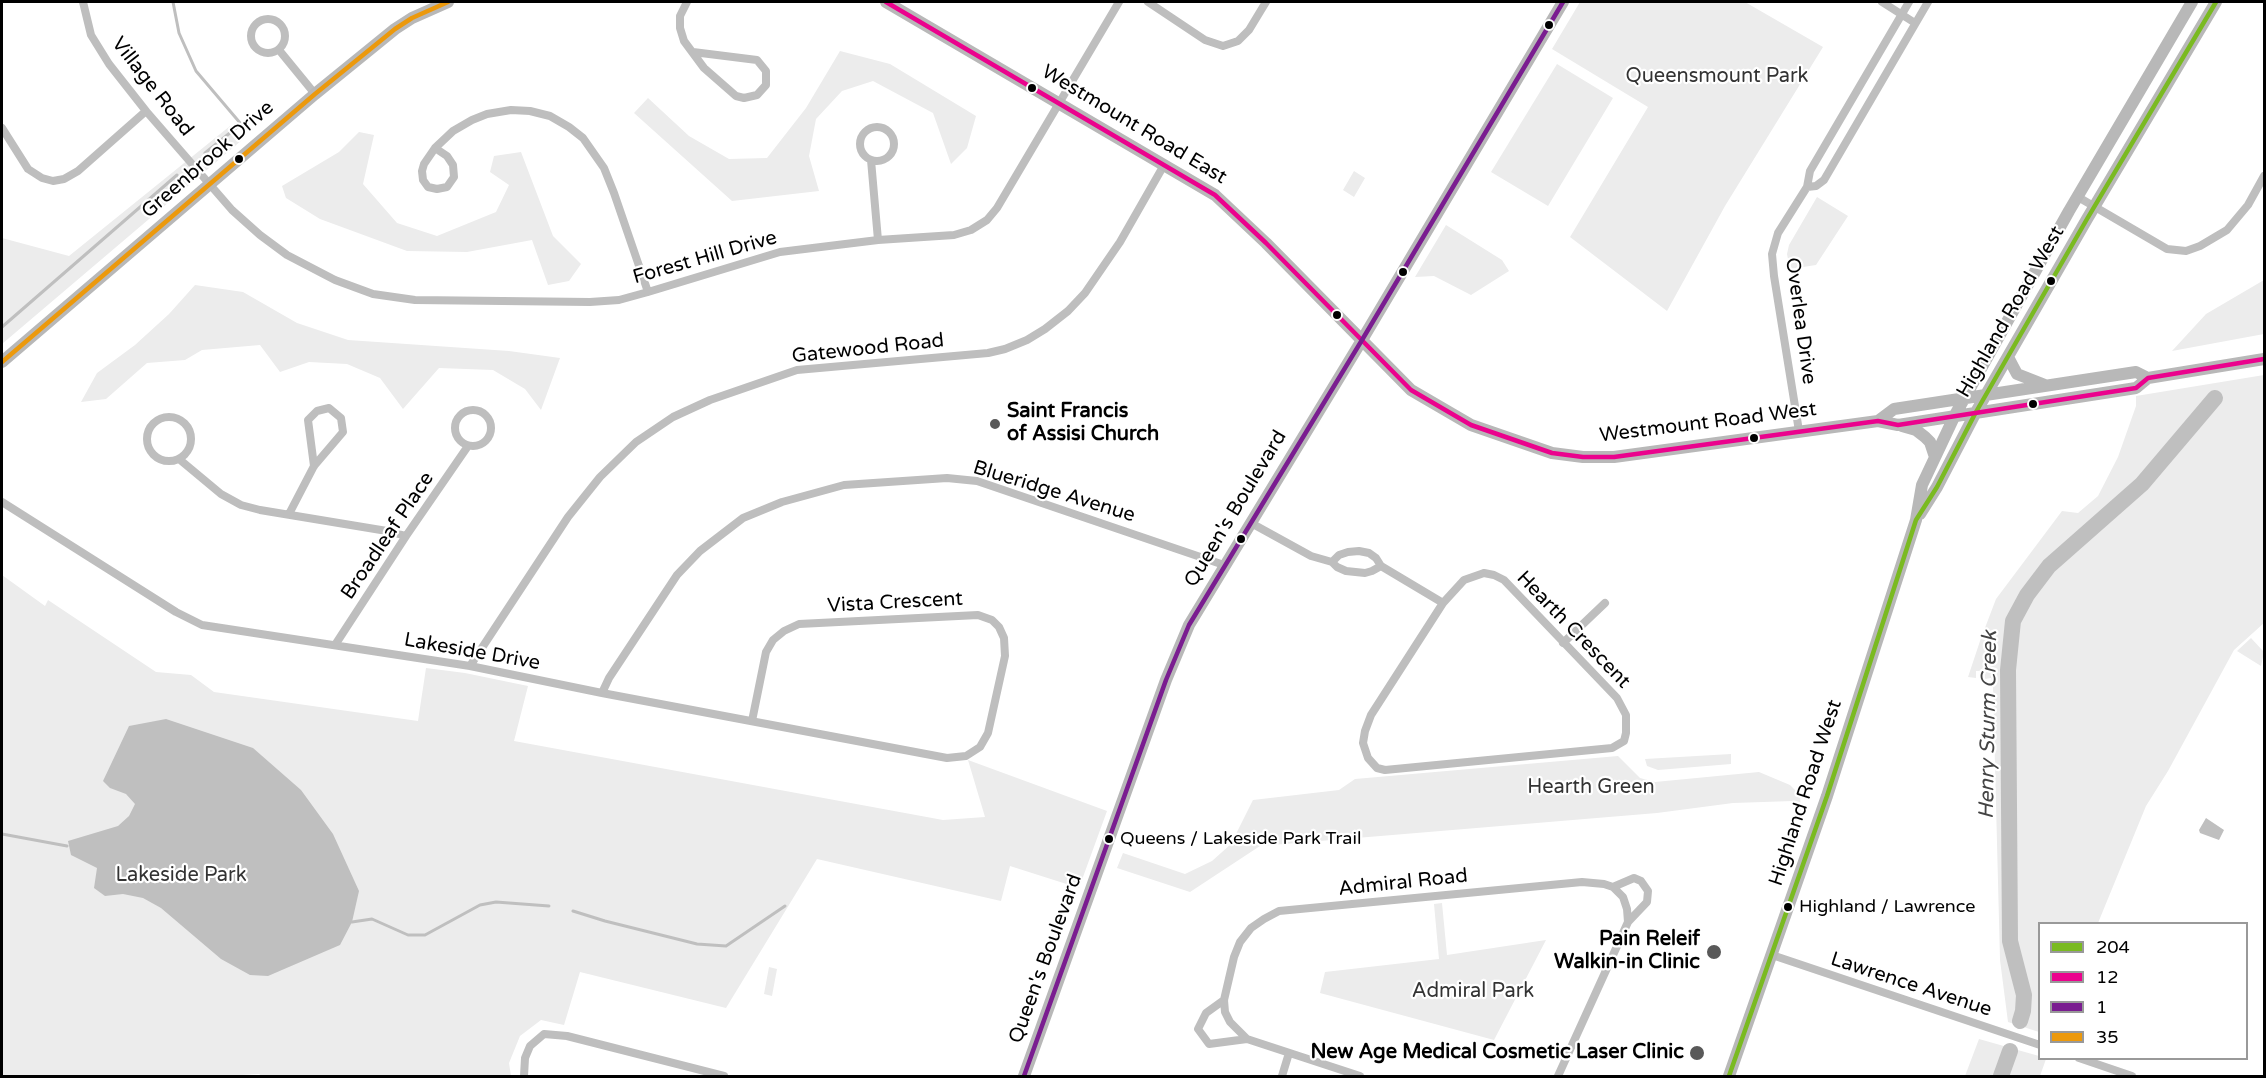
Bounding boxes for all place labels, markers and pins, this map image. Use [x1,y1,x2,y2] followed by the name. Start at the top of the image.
[1543,19,1555,31] unlabelled marker
[1026,82,1038,94] unlabelled marker
[233,153,245,165] unlabelled marker
[1397,266,1409,278] unlabelled marker
[2045,275,2057,287] unlabelled marker
[1331,309,1343,321] unlabelled marker
[2027,398,2039,410] unlabelled marker
[1007,400,1159,447] place label: Saint Francis of Assisi Church
[988,417,1002,431] marker: Saint Francis of Assisi Church
[1748,432,1760,444] unlabelled marker
[1235,533,1247,545] unlabelled marker
[1120,828,1361,850] place label: Queens / Lakeside Park Trail
[1103,833,1115,845] marker: Queens / Lakeside Park Trail
[1799,896,1976,918] place label: Highland / Lawrence
[1782,901,1794,913] marker: Highland / Lawrence
[1554,928,1700,975] place label: Pain Releif Walkin-in Clinic
[1705,943,1723,961] marker: Pain Releif Walkin-in Clinic
[1310,1041,1684,1065] place label: New Age Medical Cosmetic Laser Clinic
[1688,1044,1706,1062] marker: New Age Medical Cosmetic Laser Clinic

